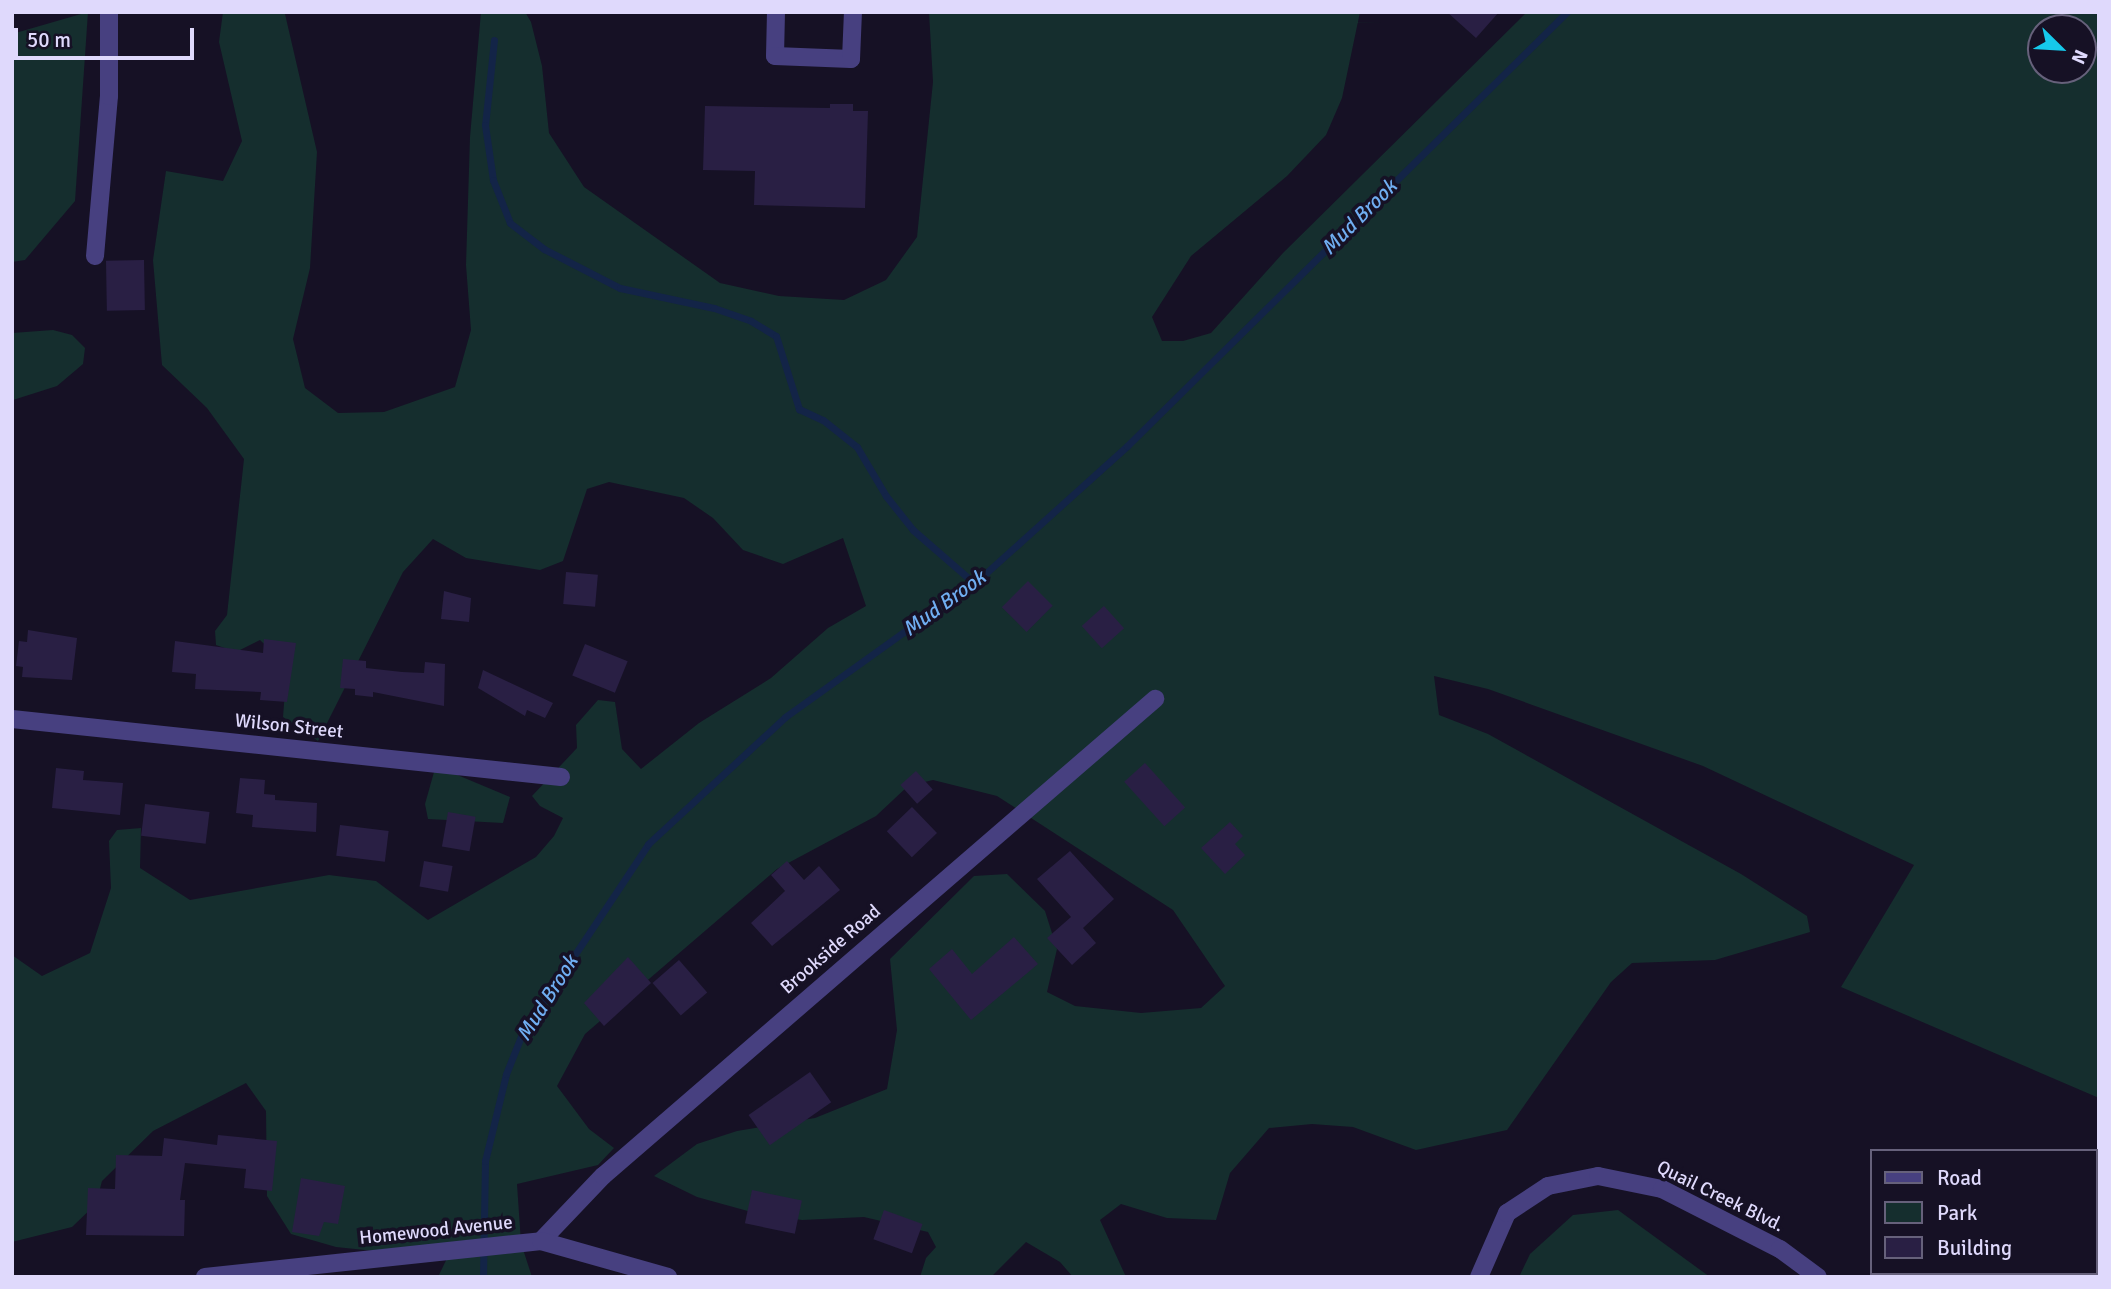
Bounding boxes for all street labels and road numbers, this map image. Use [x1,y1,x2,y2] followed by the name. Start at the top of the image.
[234,710,344,744] street label: Wilson Street
[776,900,886,1000] street label: Brookside Road
[1653,1156,1787,1238] street label: Quail Creek Blvd.
[358,1212,514,1250] street label: Homewood Avenue

